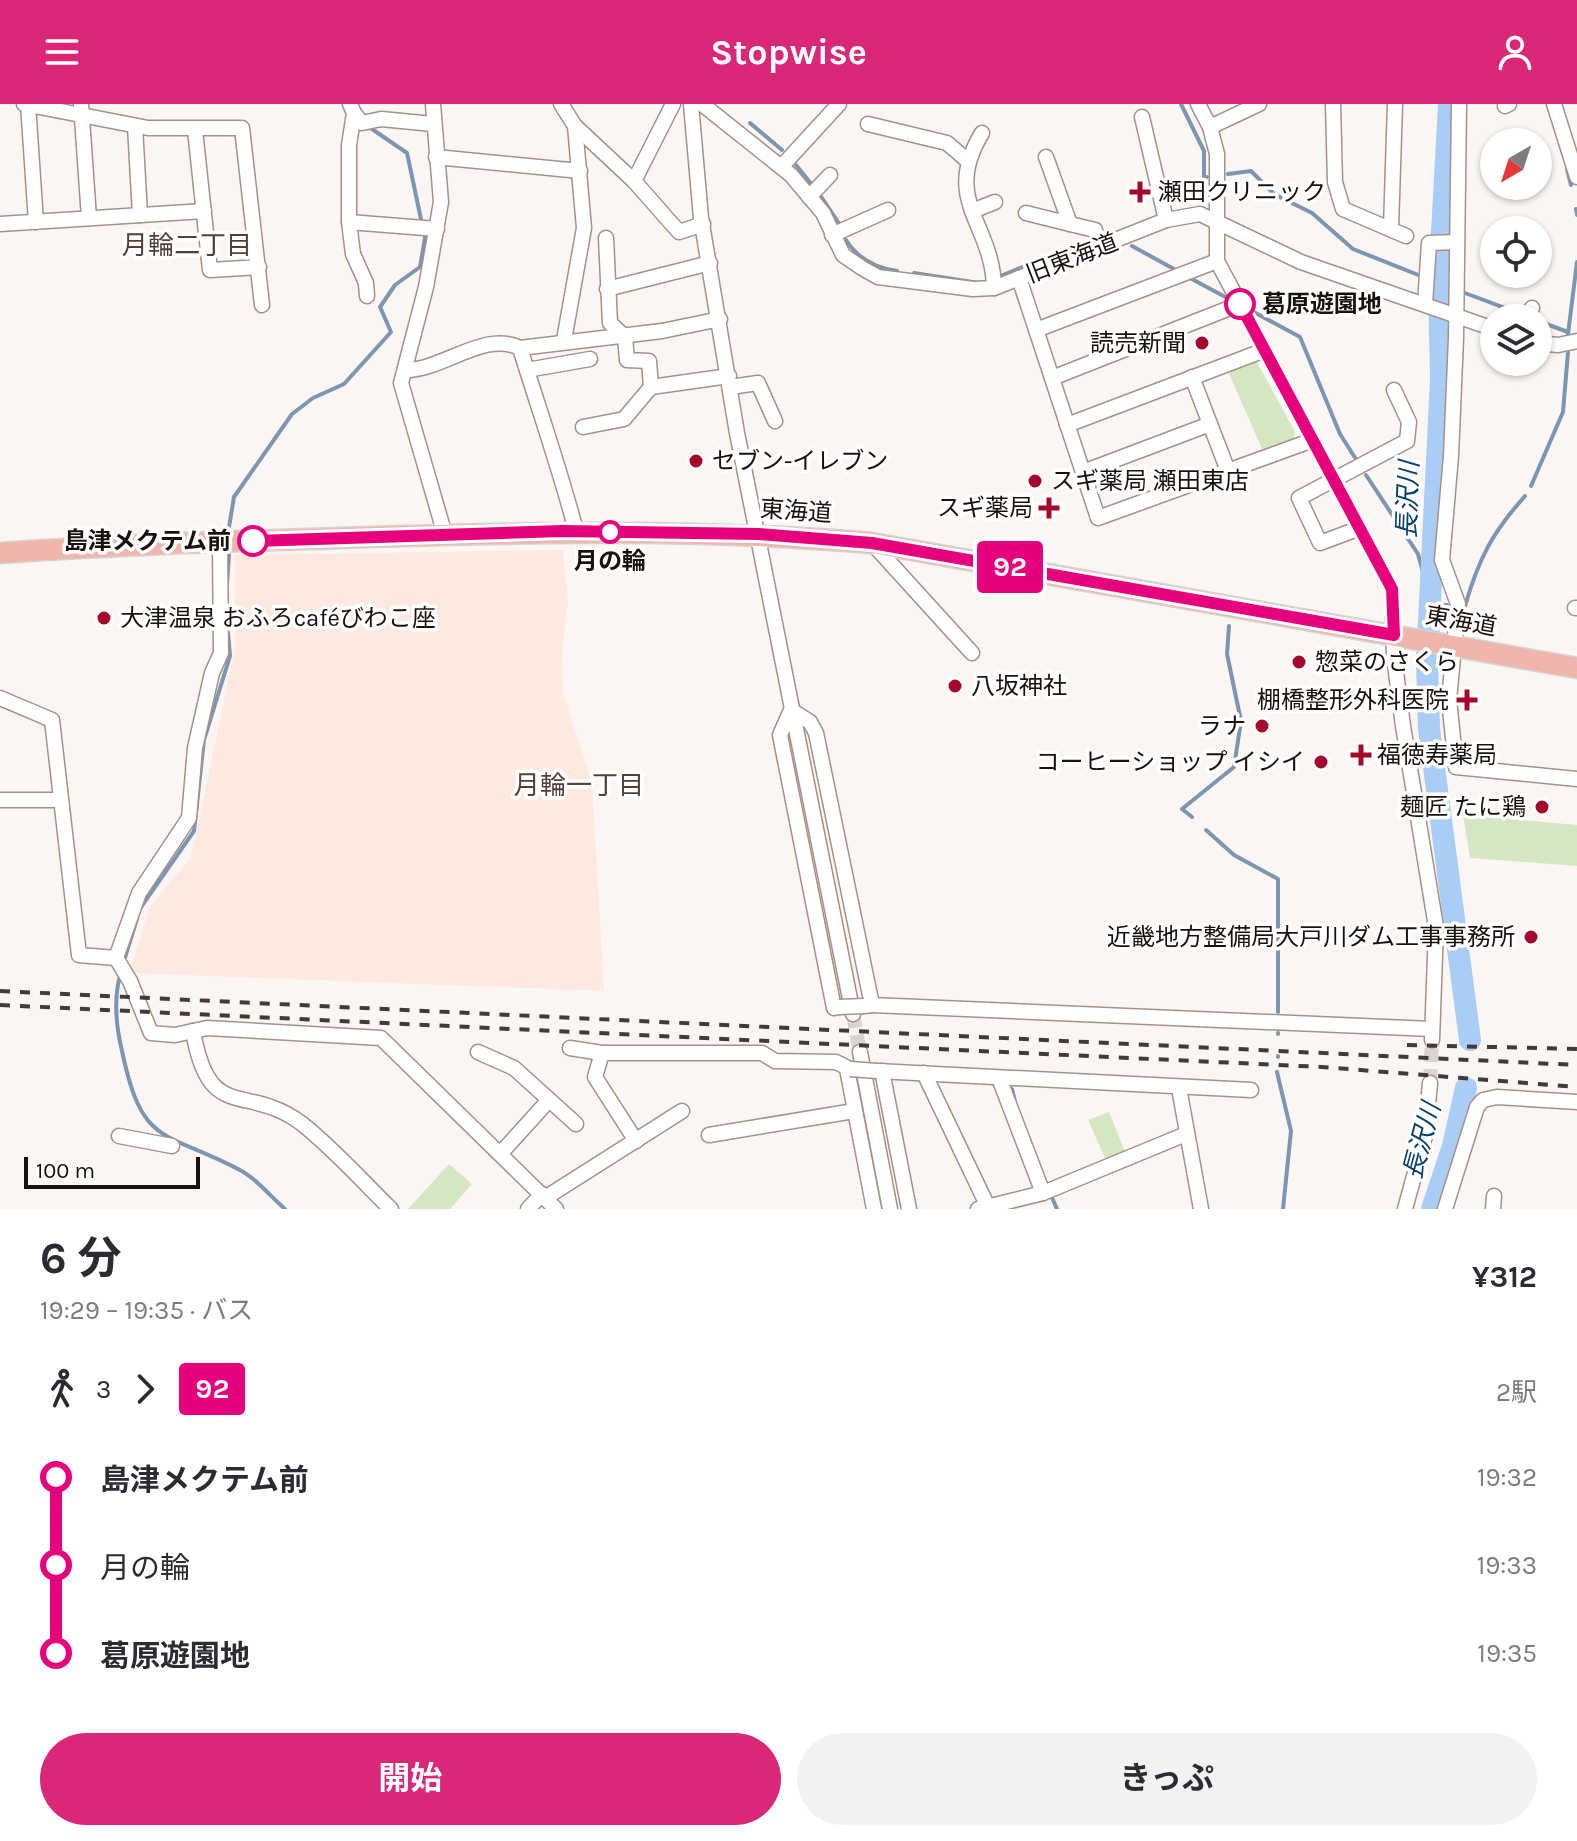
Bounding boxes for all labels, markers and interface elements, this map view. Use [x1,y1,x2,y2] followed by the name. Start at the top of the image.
[40,30,84,74] icon: menu
[1493,30,1537,74] icon: person
[710,31,867,73] text: Stopwise
[1480,128,1552,200] north arrow
[1480,128,1552,376] map controls
[1158,178,1326,206] place label: 瀬田クリニック
[1129,181,1151,203] marker: 瀬田クリニック
[1480,216,1552,288] button: locate
[1022,228,1122,288] street label: 旧東海道
[122,230,252,261] district label: 月輪二丁目
[1225,289,1255,319] marker: 葛原遊園地
[1262,290,1382,318] place label: 葛原遊園地
[1480,304,1552,376] button: layers
[1090,329,1186,357] place label: 読売新聞
[1193,334,1211,352] marker: 読売新聞
[712,447,888,475] place label: セブン-イレブン
[687,452,705,470] marker: セブン-イレブン
[1391,457,1425,540] water label: 長沢川
[1051,467,1249,495] place label: スギ薬局 瀬田東店
[1026,472,1044,490] marker: スギ薬局 瀬田東店
[937,494,1033,522] place label: スギ薬局
[759,495,833,527] street label: 東海道
[1040,499,1058,517] marker: スギ薬局
[599,521,621,543] marker: 月の輪
[238,526,268,556] marker: 島津メクテム前
[64,527,231,555] place label: 島津メクテム前
[974,541,1046,593] line badge: 92
[574,547,646,575] place label: 月の輪
[993,550,1027,583] text: 92
[1423,601,1499,641] street label: 東海道
[120,604,436,632] place label: 大津温泉 おふろcaféびわこ座
[95,609,113,627] marker: 大津温泉 おふろcaféびわこ座
[1315,648,1459,676] place label: 惣菜のさくら
[1290,653,1308,671] marker: 惣菜のさくら
[971,672,1067,700] place label: 八坂神社
[946,677,964,695] marker: 八坂神社
[1257,686,1449,714] place label: 棚橋整形外科医院
[1456,689,1478,711] marker: 棚橋整形外科医院
[1198,712,1246,740] place label: ラナ
[1253,717,1271,735] marker: ラナ
[1377,741,1497,769] place label: 福徳寿薬局
[1352,746,1370,764] marker: 福徳寿薬局
[1036,748,1305,776] place label: コーヒーショップ イシイ
[1312,753,1330,771] marker: コーヒーショップ イシイ
[514,770,644,801] district label: 月輪一丁目
[1400,793,1526,821] place label: 麺匠 たに鶏
[1533,798,1551,816] marker: 麺匠 たに鶏
[1107,923,1515,951] place label: 近畿地方整備局大戸川ダム工事事務所
[1522,928,1540,946] marker: 近畿地方整備局大戸川ダム工事事務所
[1397,1096,1448,1183] water label: 長沢川
[24,1153,200,1189] scale bar
[36,1158,95,1184] text: 100 m
[40,1233,122,1284] text: 6 分
[1472,1259,1537,1295] text: ¥312
[40,1295,253,1326] text: 19:29 – 19:35 · バス
[40,1367,84,1411] icon: walk
[123,1367,167,1411] icon: forward
[195,1372,229,1405] text: 92
[96,1374,111,1405] text: 3
[1496,1377,1537,1408] text: 2駅
[100,1462,309,1498] text: 島津メクテム前
[1477,1462,1537,1493] text: 19:32
[100,1550,190,1586] text: 月の輪
[1477,1550,1537,1581] text: 19:33
[100,1638,250,1674] text: 葛原遊園地
[1477,1638,1537,1669] text: 19:35
[40,1733,781,1825] button: 開始
[797,1733,1537,1825] button: きっぷ

